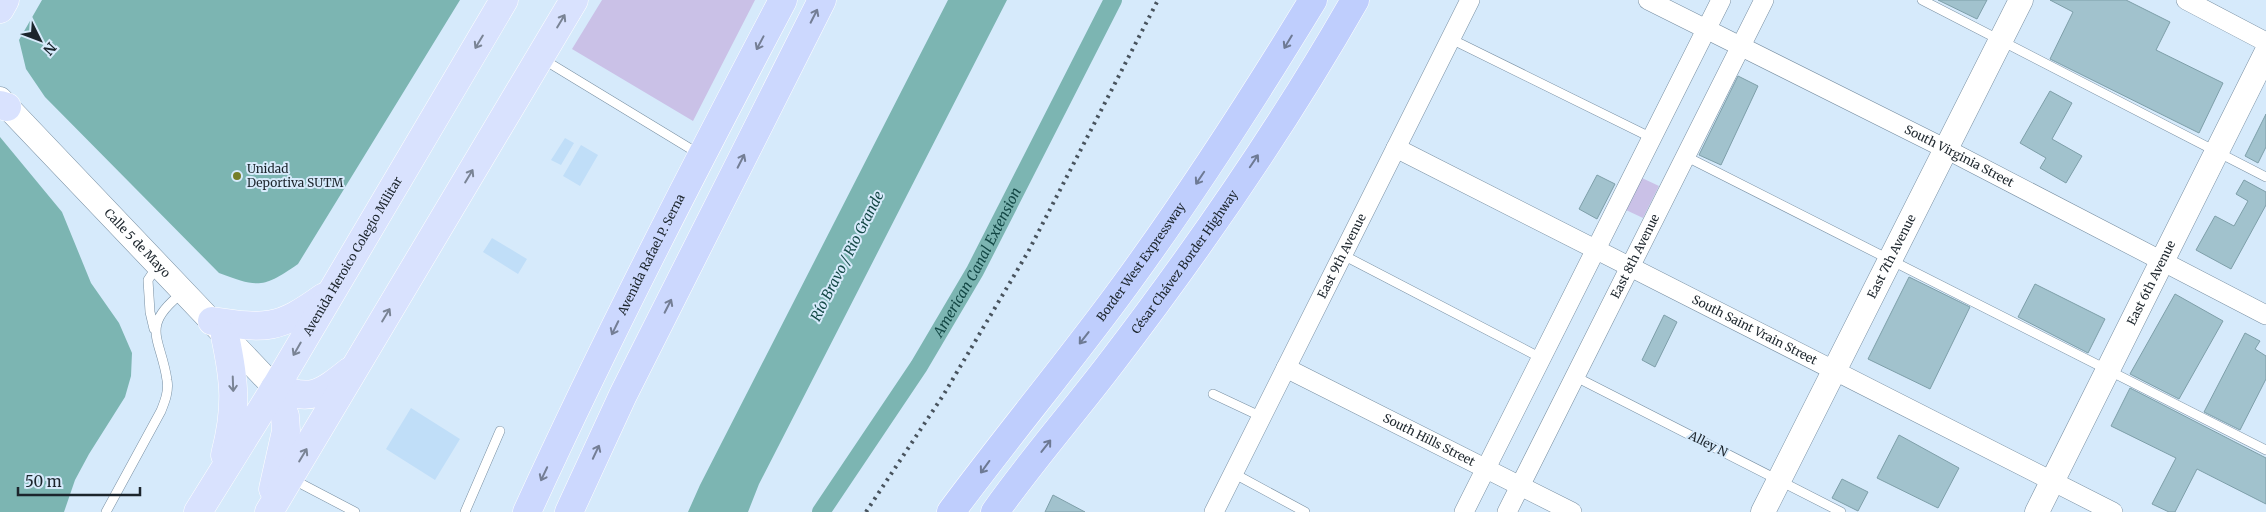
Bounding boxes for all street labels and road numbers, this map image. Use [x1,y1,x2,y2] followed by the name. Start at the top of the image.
[1902,121,2017,190] street label: South Virginia Street
[299,173,405,339] street label: Avenida Heroico Colegio Militar
[1128,187,1241,336] street label: César Chávez Border Highway
[614,191,688,318] street label: Avenida Rafael P. Serna
[1093,200,1188,324] street label: Border West Expressway
[101,205,174,280] street label: Calle 5 de Mayo
[1314,211,1369,301] street label: East 9th Avenue
[1607,211,1662,301] street label: East 8th Avenue
[1864,212,1919,301] street label: East 7th Avenue
[2123,238,2178,328] street label: East 6th Avenue
[1690,292,1820,368] street label: South Saint Vrain Street
[1381,410,1478,469] street label: South Hills Street
[1685,427,1731,460] street label: Alley N

